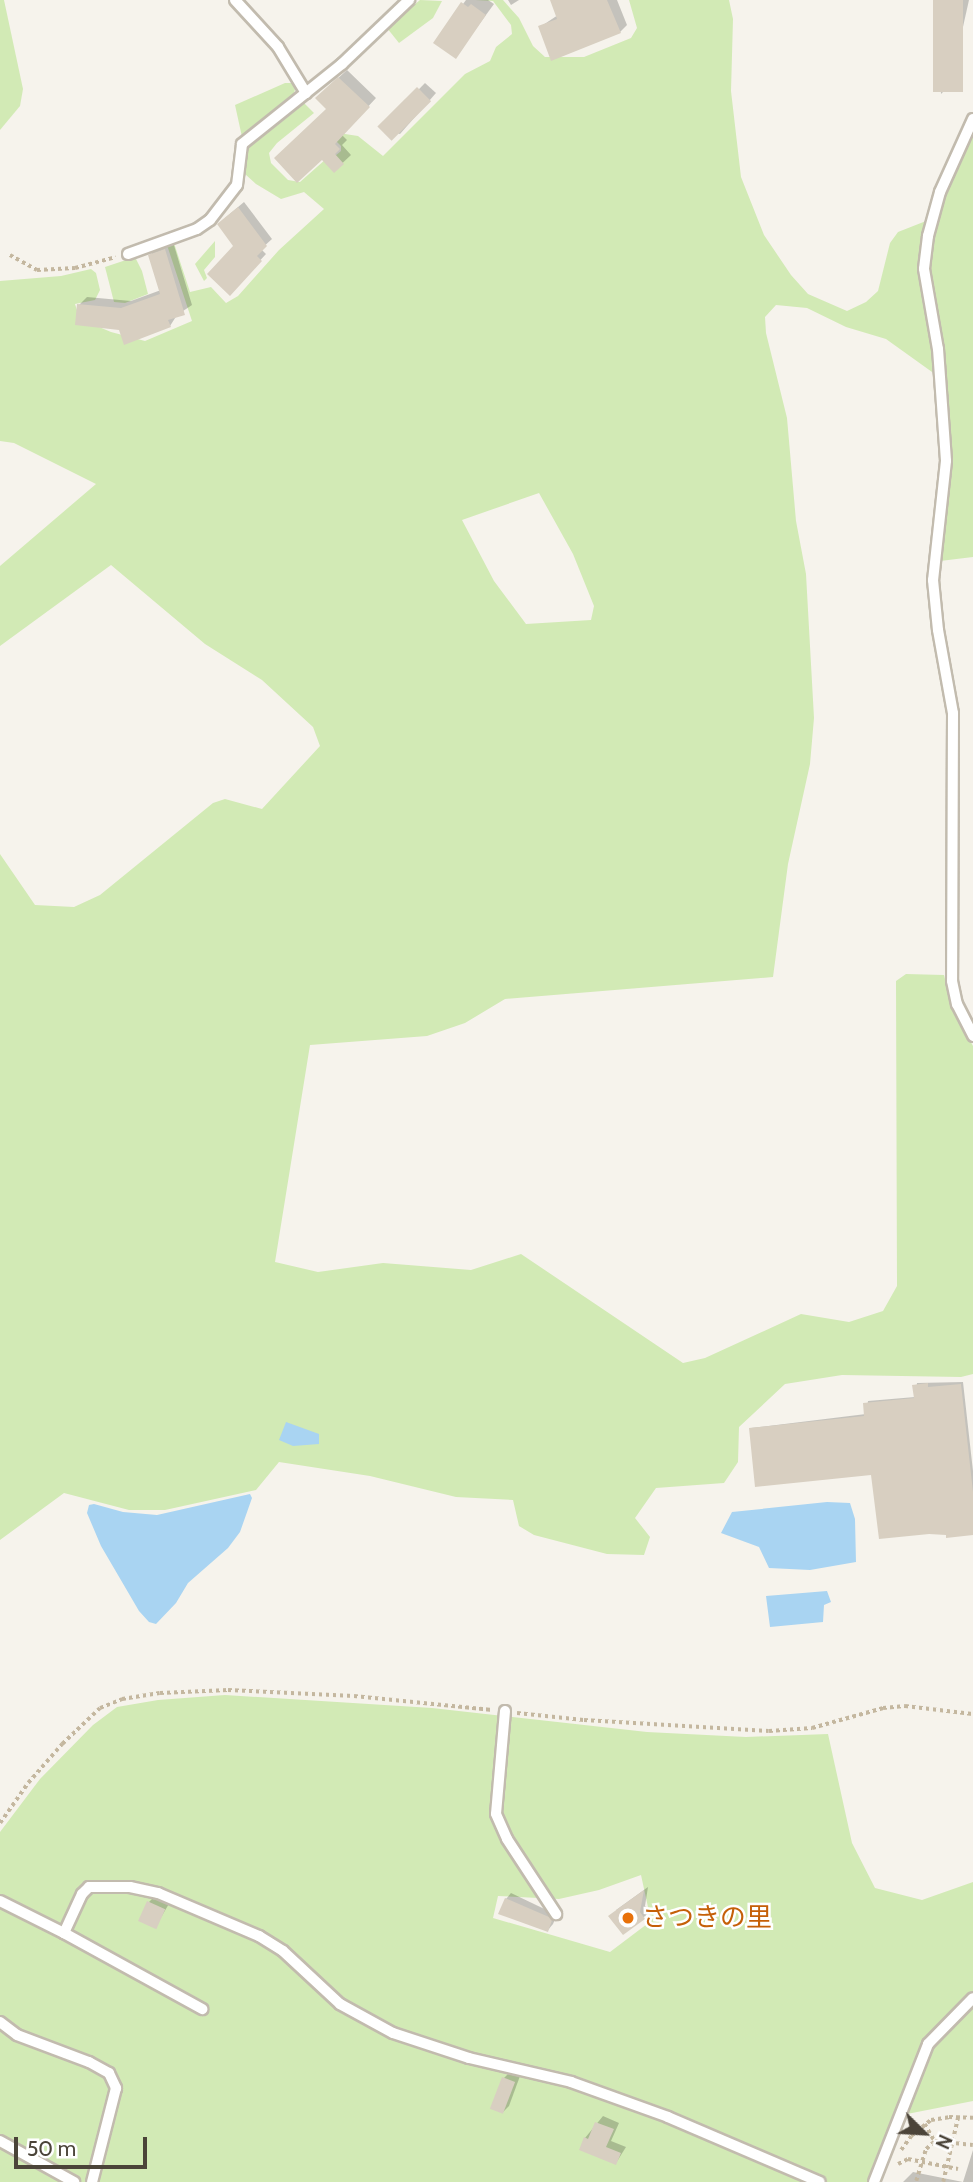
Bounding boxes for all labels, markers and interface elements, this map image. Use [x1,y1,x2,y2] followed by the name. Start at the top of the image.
[642,1902,772,1934] place label: さつきの里
[620,1910,636,1926] marker: さつきの里
[889,2098,959,2168] north arrow
[18,2122,150,2166] scale bar
[930,2131,957,2153] text: N
[27,2136,76,2161] text: 50 m

